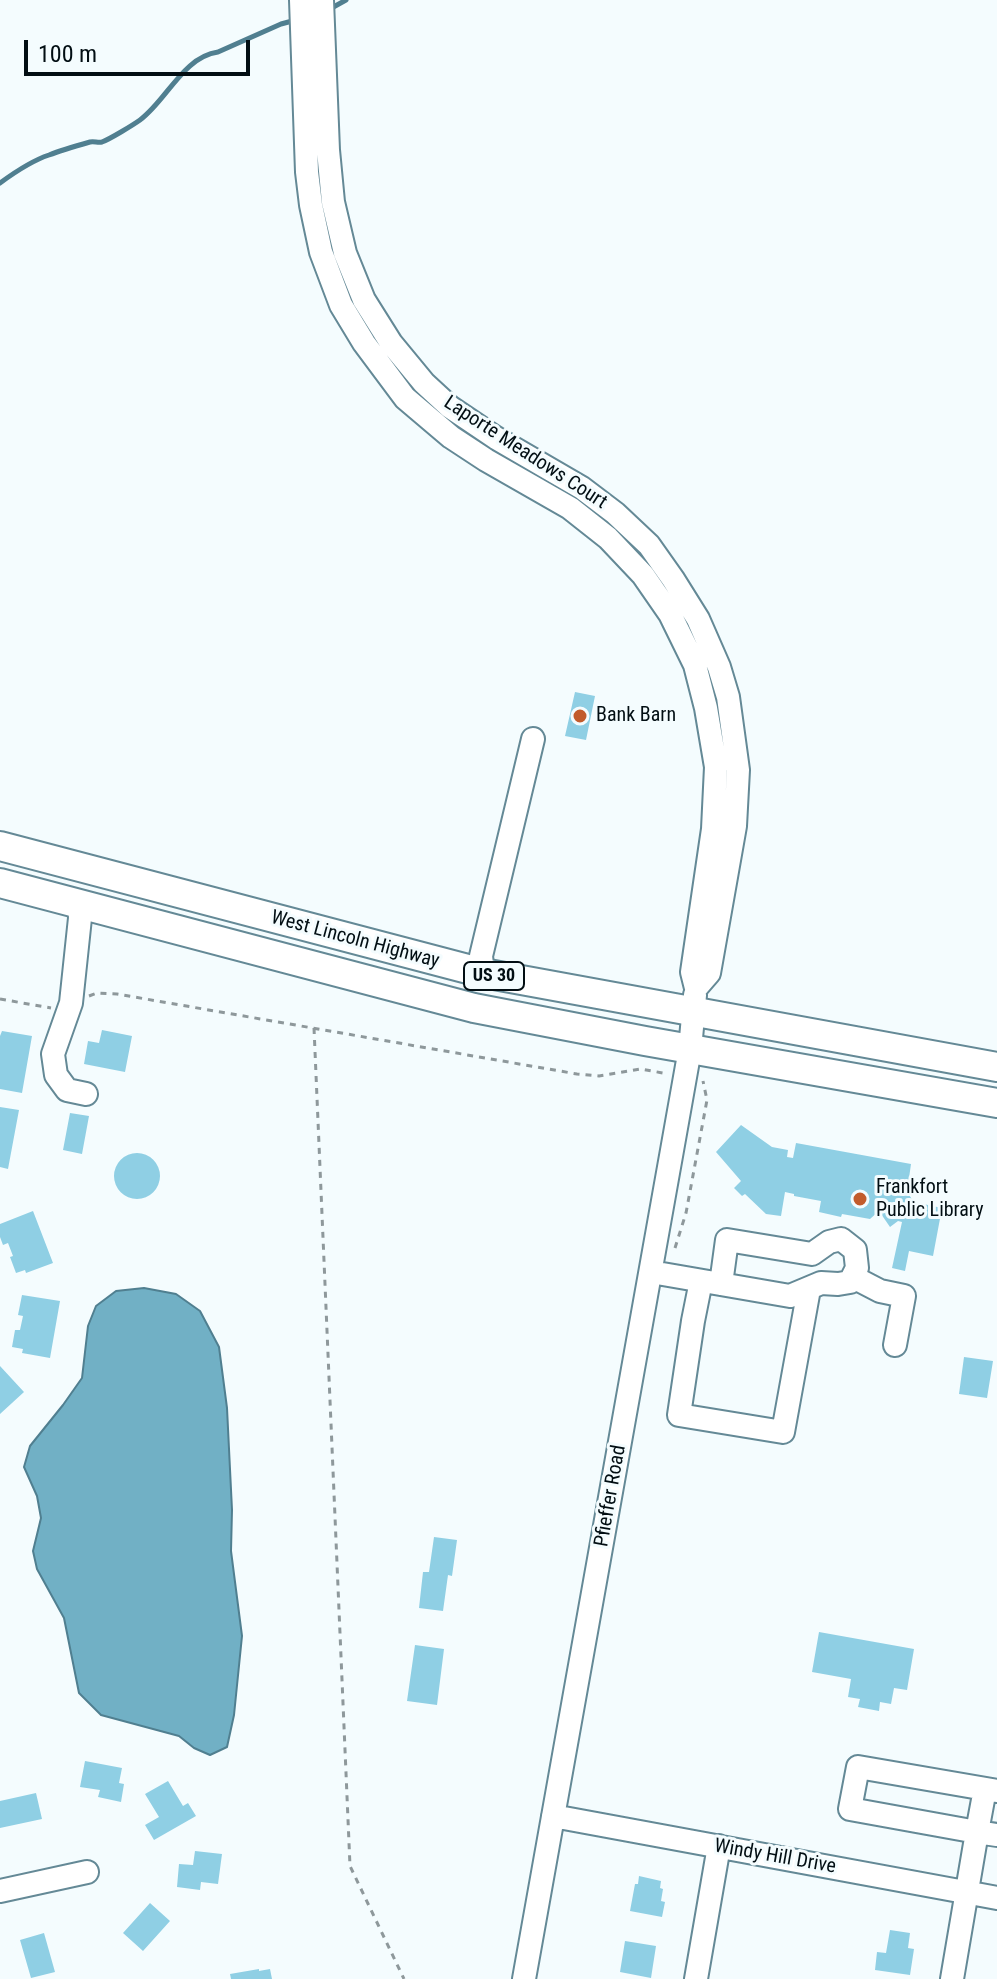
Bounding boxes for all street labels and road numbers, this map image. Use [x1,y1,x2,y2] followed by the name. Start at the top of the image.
[439,391,611,515] street label: Laporte Meadows Court
[268,906,442,974] street label: West Lincoln Highway
[464,962,524,990] road number: US 30
[590,1443,632,1549] street label: Pfieffer Road
[712,1835,838,1879] street label: Windy Hill Drive

